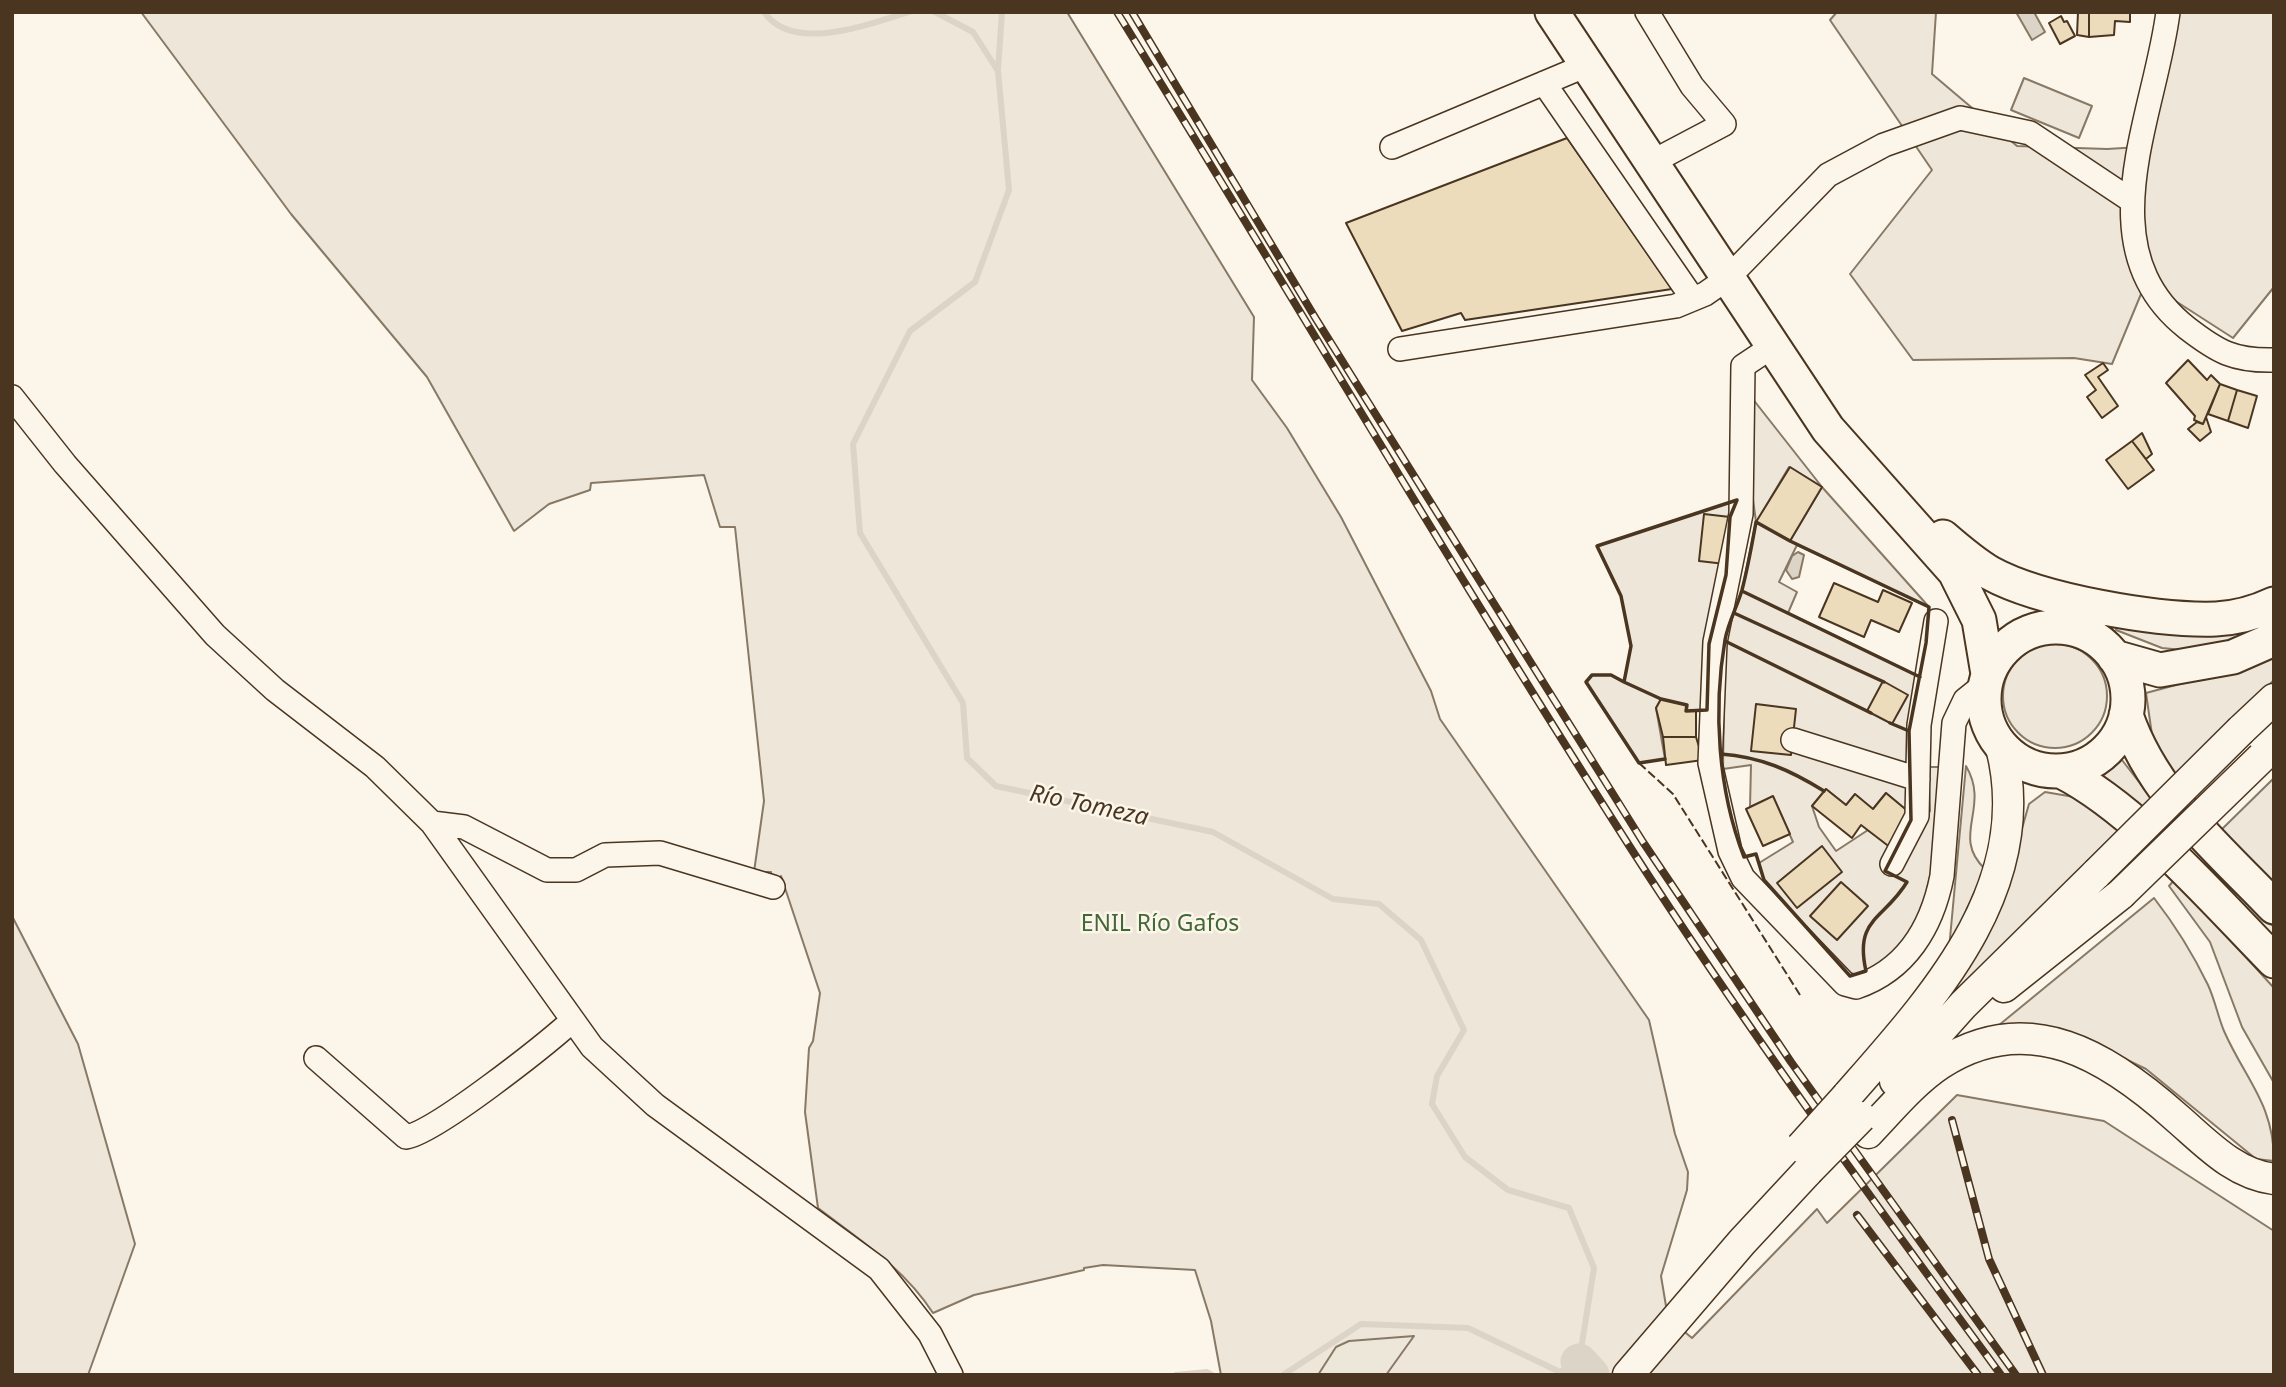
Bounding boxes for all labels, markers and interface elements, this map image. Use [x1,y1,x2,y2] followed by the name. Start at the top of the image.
[1027,779,1151,833] water label: Río Tomeza
[1081,910,1239,938] park label: ENIL Río Gafos

